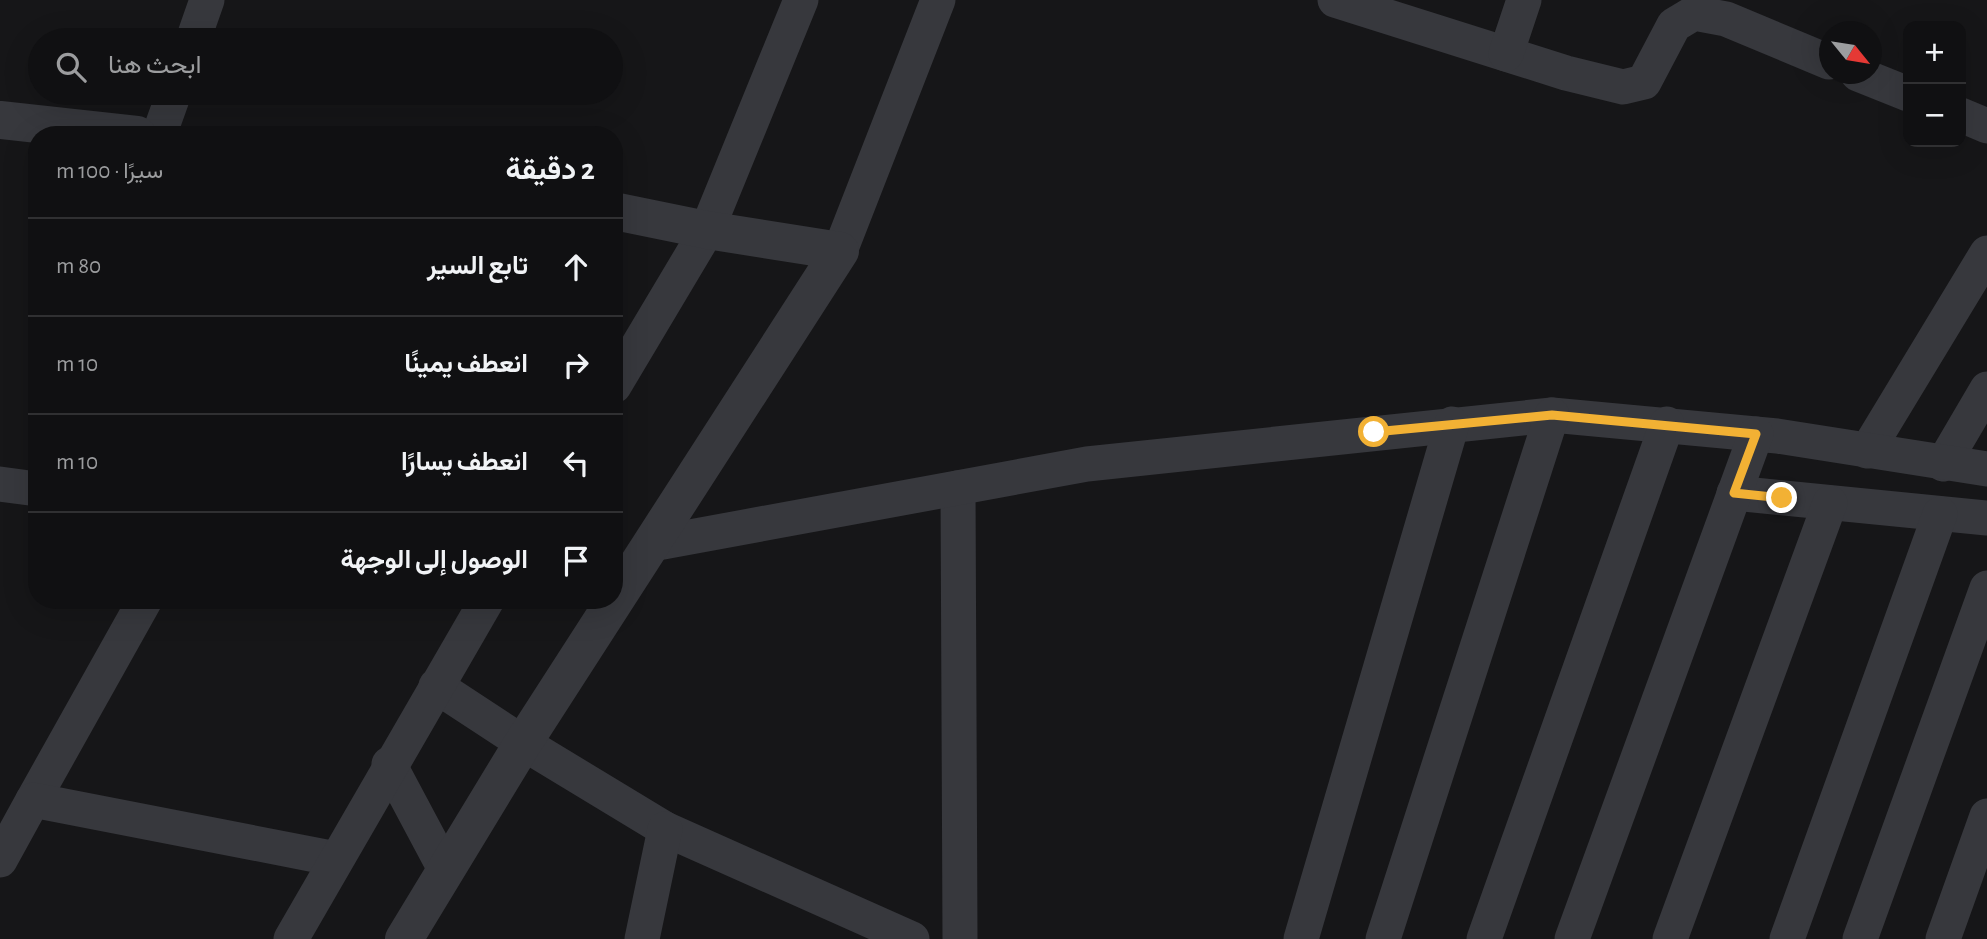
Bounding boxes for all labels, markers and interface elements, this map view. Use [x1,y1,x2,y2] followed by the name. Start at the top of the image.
[1819,21,1882,84] north arrow
[1903,21,1966,147] map controls
[1903,21,1966,84] button: +
[28,28,623,105] search box
[52,48,90,86] icon: search
[108,52,202,78] text: ابحث هنا
[1903,84,1966,147] button: −
[506,155,595,185] text: 2 دقيقة
[56,160,163,183] text: سيرًا · 100 m
[557,248,595,286] icon: ahead
[427,253,528,279] text: تابع السير
[56,255,101,278] text: 80 m
[557,346,595,384] icon: right
[404,351,528,377] text: انعطف يمينًا
[56,353,98,376] text: 10 m
[1358,416,1389,447] route start
[557,444,595,482] icon: left
[401,449,528,475] text: انعطف يسارًا
[56,451,98,474] text: 10 m
[1766,482,1797,513] route end
[557,542,595,580] icon: arrive
[340,547,528,573] text: الوصول إلى الوجهة

